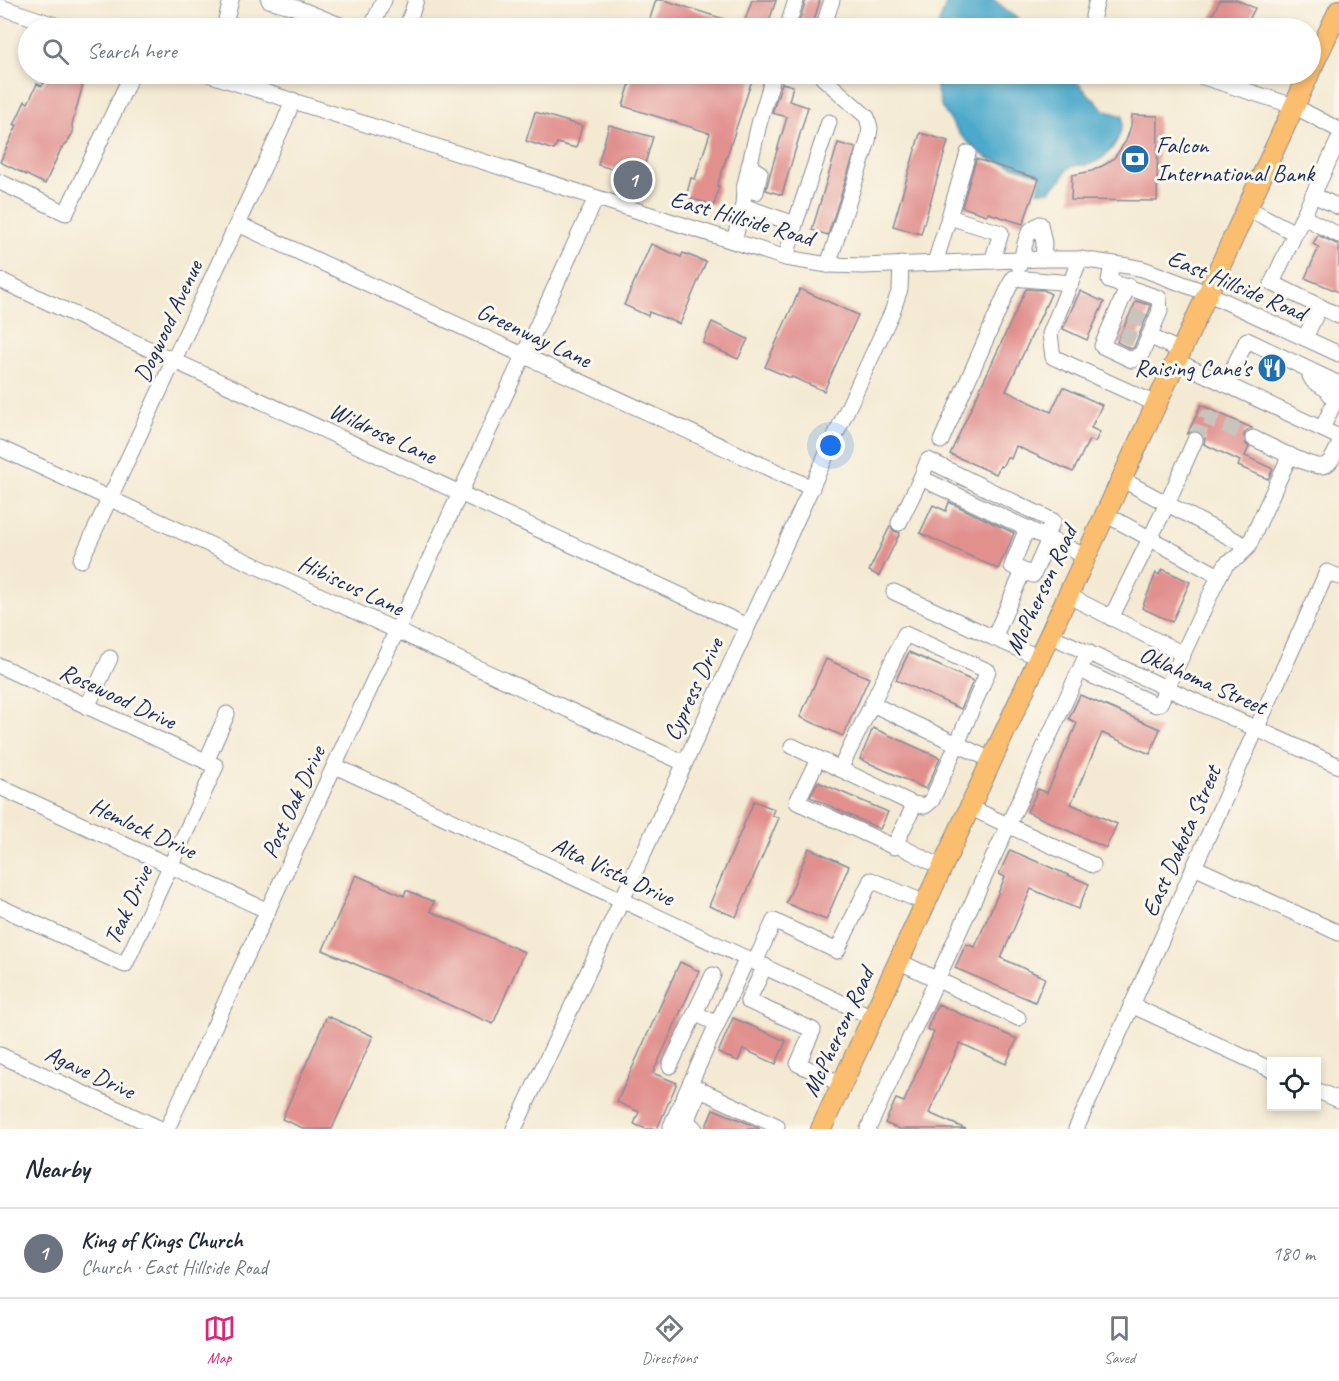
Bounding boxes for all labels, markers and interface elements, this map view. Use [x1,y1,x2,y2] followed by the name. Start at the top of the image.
[18,18,1321,84] search box
[39,35,72,68] icon: search
[87,37,177,65] text: Search here
[1156,130,1316,188] place label: Falcon International Bank
[1119,143,1151,175] bank icon: Falcon International Bank
[614,158,652,202] pin: 1
[667,183,820,254] street label: East Hillside Road
[1163,242,1314,329] street label: East Hillside Road
[127,253,210,387] street label: Dogwood Avenue
[472,296,598,375] street label: Greenway Lane
[1256,352,1288,384] restaurant icon: Raising Cane's
[1134,353,1254,383] place label: Raising Cane's
[325,395,443,472] street label: Wildrose Lane
[816,431,845,460] your location
[998,518,1085,659] street label: McPherson Road
[294,548,410,623] street label: Hibiscus Lane
[656,631,731,745] street label: Cypress Drive
[1135,639,1273,722] street label: Oklahoma Street
[55,656,183,737] street label: Rosewood Drive
[254,739,333,863] street label: Post Oak Drive
[1134,759,1228,921] street label: East Dakota Street
[85,790,203,867] street label: Hemlock Drive
[547,830,681,913] street label: Alta Vista Drive
[97,859,160,949] street label: Teak Drive
[795,960,882,1101] street label: McPherson Road
[40,1038,142,1107] street label: Agave Drive
[1267,1057,1321,1111] map controls
[1267,1057,1321,1111] button: locate
[24,1152,89,1185] text: Nearby
[81,1227,243,1255] text: King of Kings Church
[39,1241,48,1266] text: 1
[1272,1241,1315,1266] text: 180 m
[81,1255,267,1280] text: Church · East Hillside Road
[203,1312,236,1368] tab: Map
[642,1312,697,1368] tab: Directions
[1103,1312,1136,1368] tab: Saved

